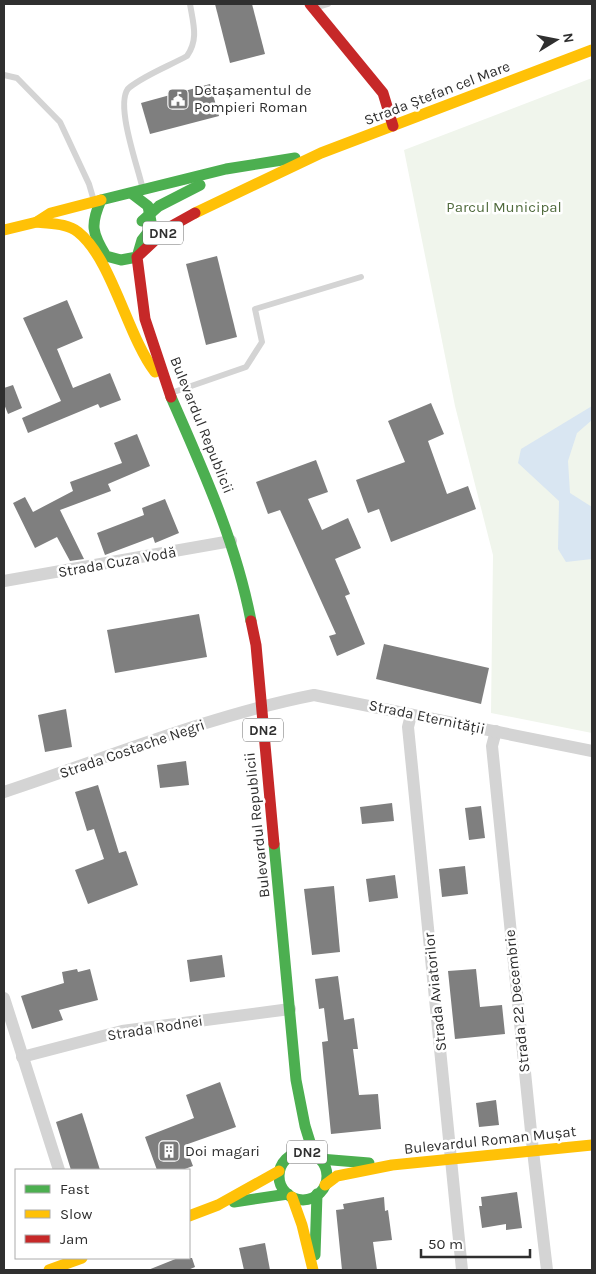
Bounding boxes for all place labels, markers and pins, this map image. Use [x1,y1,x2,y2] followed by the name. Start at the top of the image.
[194,81,312,116] place label: Detașamentul de Pompieri Roman
[166,87,190,111] public building icon: Detașamentul de Pompieri Roman
[157,1139,181,1163] building icon: Doi magari
[185,1142,260,1160] place label: Doi magari

